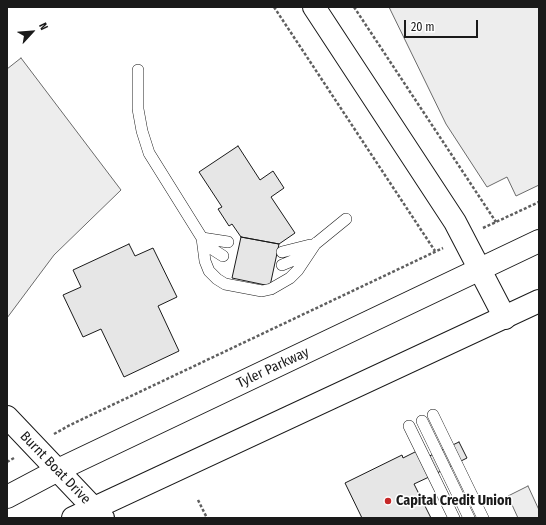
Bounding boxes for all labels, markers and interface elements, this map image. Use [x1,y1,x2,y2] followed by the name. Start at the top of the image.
[12,12,52,52] north arrow
[406,12,480,38] scale bar
[411,20,435,34] text: 20 m
[36,21,51,32] text: N
[234,344,312,392] street label: Tyler Parkway
[16,428,94,508] street label: Burnt Boat Drive
[396,493,512,509] place label: Capital Credit Union
[383,496,393,506] marker: Capital Credit Union

